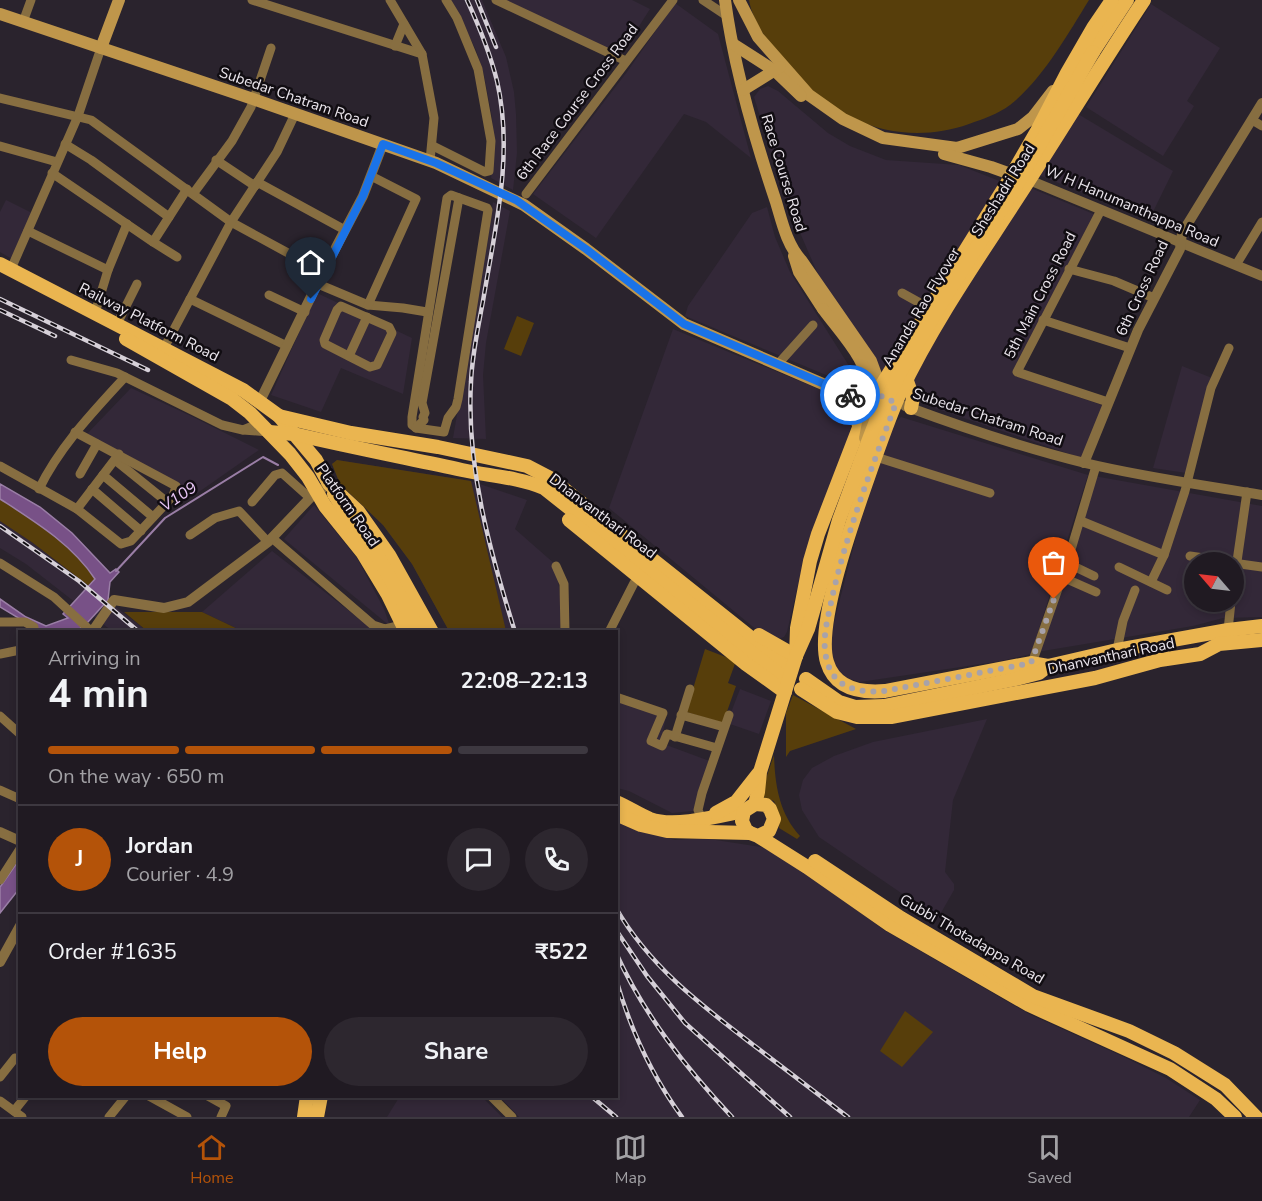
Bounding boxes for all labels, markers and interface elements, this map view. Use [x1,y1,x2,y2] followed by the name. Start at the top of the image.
[512,20,642,184] street label: 6th Race Course Cross Road
[217,62,371,132] street label: Subedar Chatram Road
[757,112,811,234] street label: Race Course Road
[966,140,1040,240] street label: Sheshadri Road
[1042,160,1222,252] street label: W H Hanumanthappa Road
[999,228,1081,362] street label: 5th Main Cross Road
[285,237,336,299] pin
[1111,237,1173,339] street label: 6th Cross Road
[877,243,965,370] street label: Ananda Rao Flyover
[294,246,327,279] icon: home
[75,278,223,366] street label: Railway Platform Road
[820,365,880,425] courier
[834,379,867,412] icon: bike
[910,383,1066,451] street label: Subedar Chatram Road
[312,459,384,551] street label: Platform Road
[545,469,661,563] street label: Dhanvanthari Road
[156,477,201,517] water label: V109
[1028,537,1079,599] pin
[1037,546,1070,579] icon: bag
[1184,552,1244,612] north arrow
[1184,552,1244,612] map controls
[1046,633,1176,679] street label: Dhanvanthari Road
[48,645,141,672] text: Arriving in
[460,666,588,696] text: 22:08–22:13
[48,668,149,721] text: 4 min
[48,763,224,790] text: On the way · 650 m
[447,828,510,891] button: chat
[525,828,588,891] button: phone
[126,831,193,861] text: Jordan
[76,844,83,874] text: J
[126,861,234,888] text: Courier · 4.9
[896,889,1048,989] street label: Gubbi Thotadappa Road
[48,937,177,967] text: Order #1635
[535,937,588,967] text: ₹522
[48,1017,312,1086] button: Help
[324,1017,588,1086] button: Share
[190,1131,234,1189] tab: Home
[614,1131,647,1189] tab: Map
[1028,1131,1072,1189] tab: Saved

